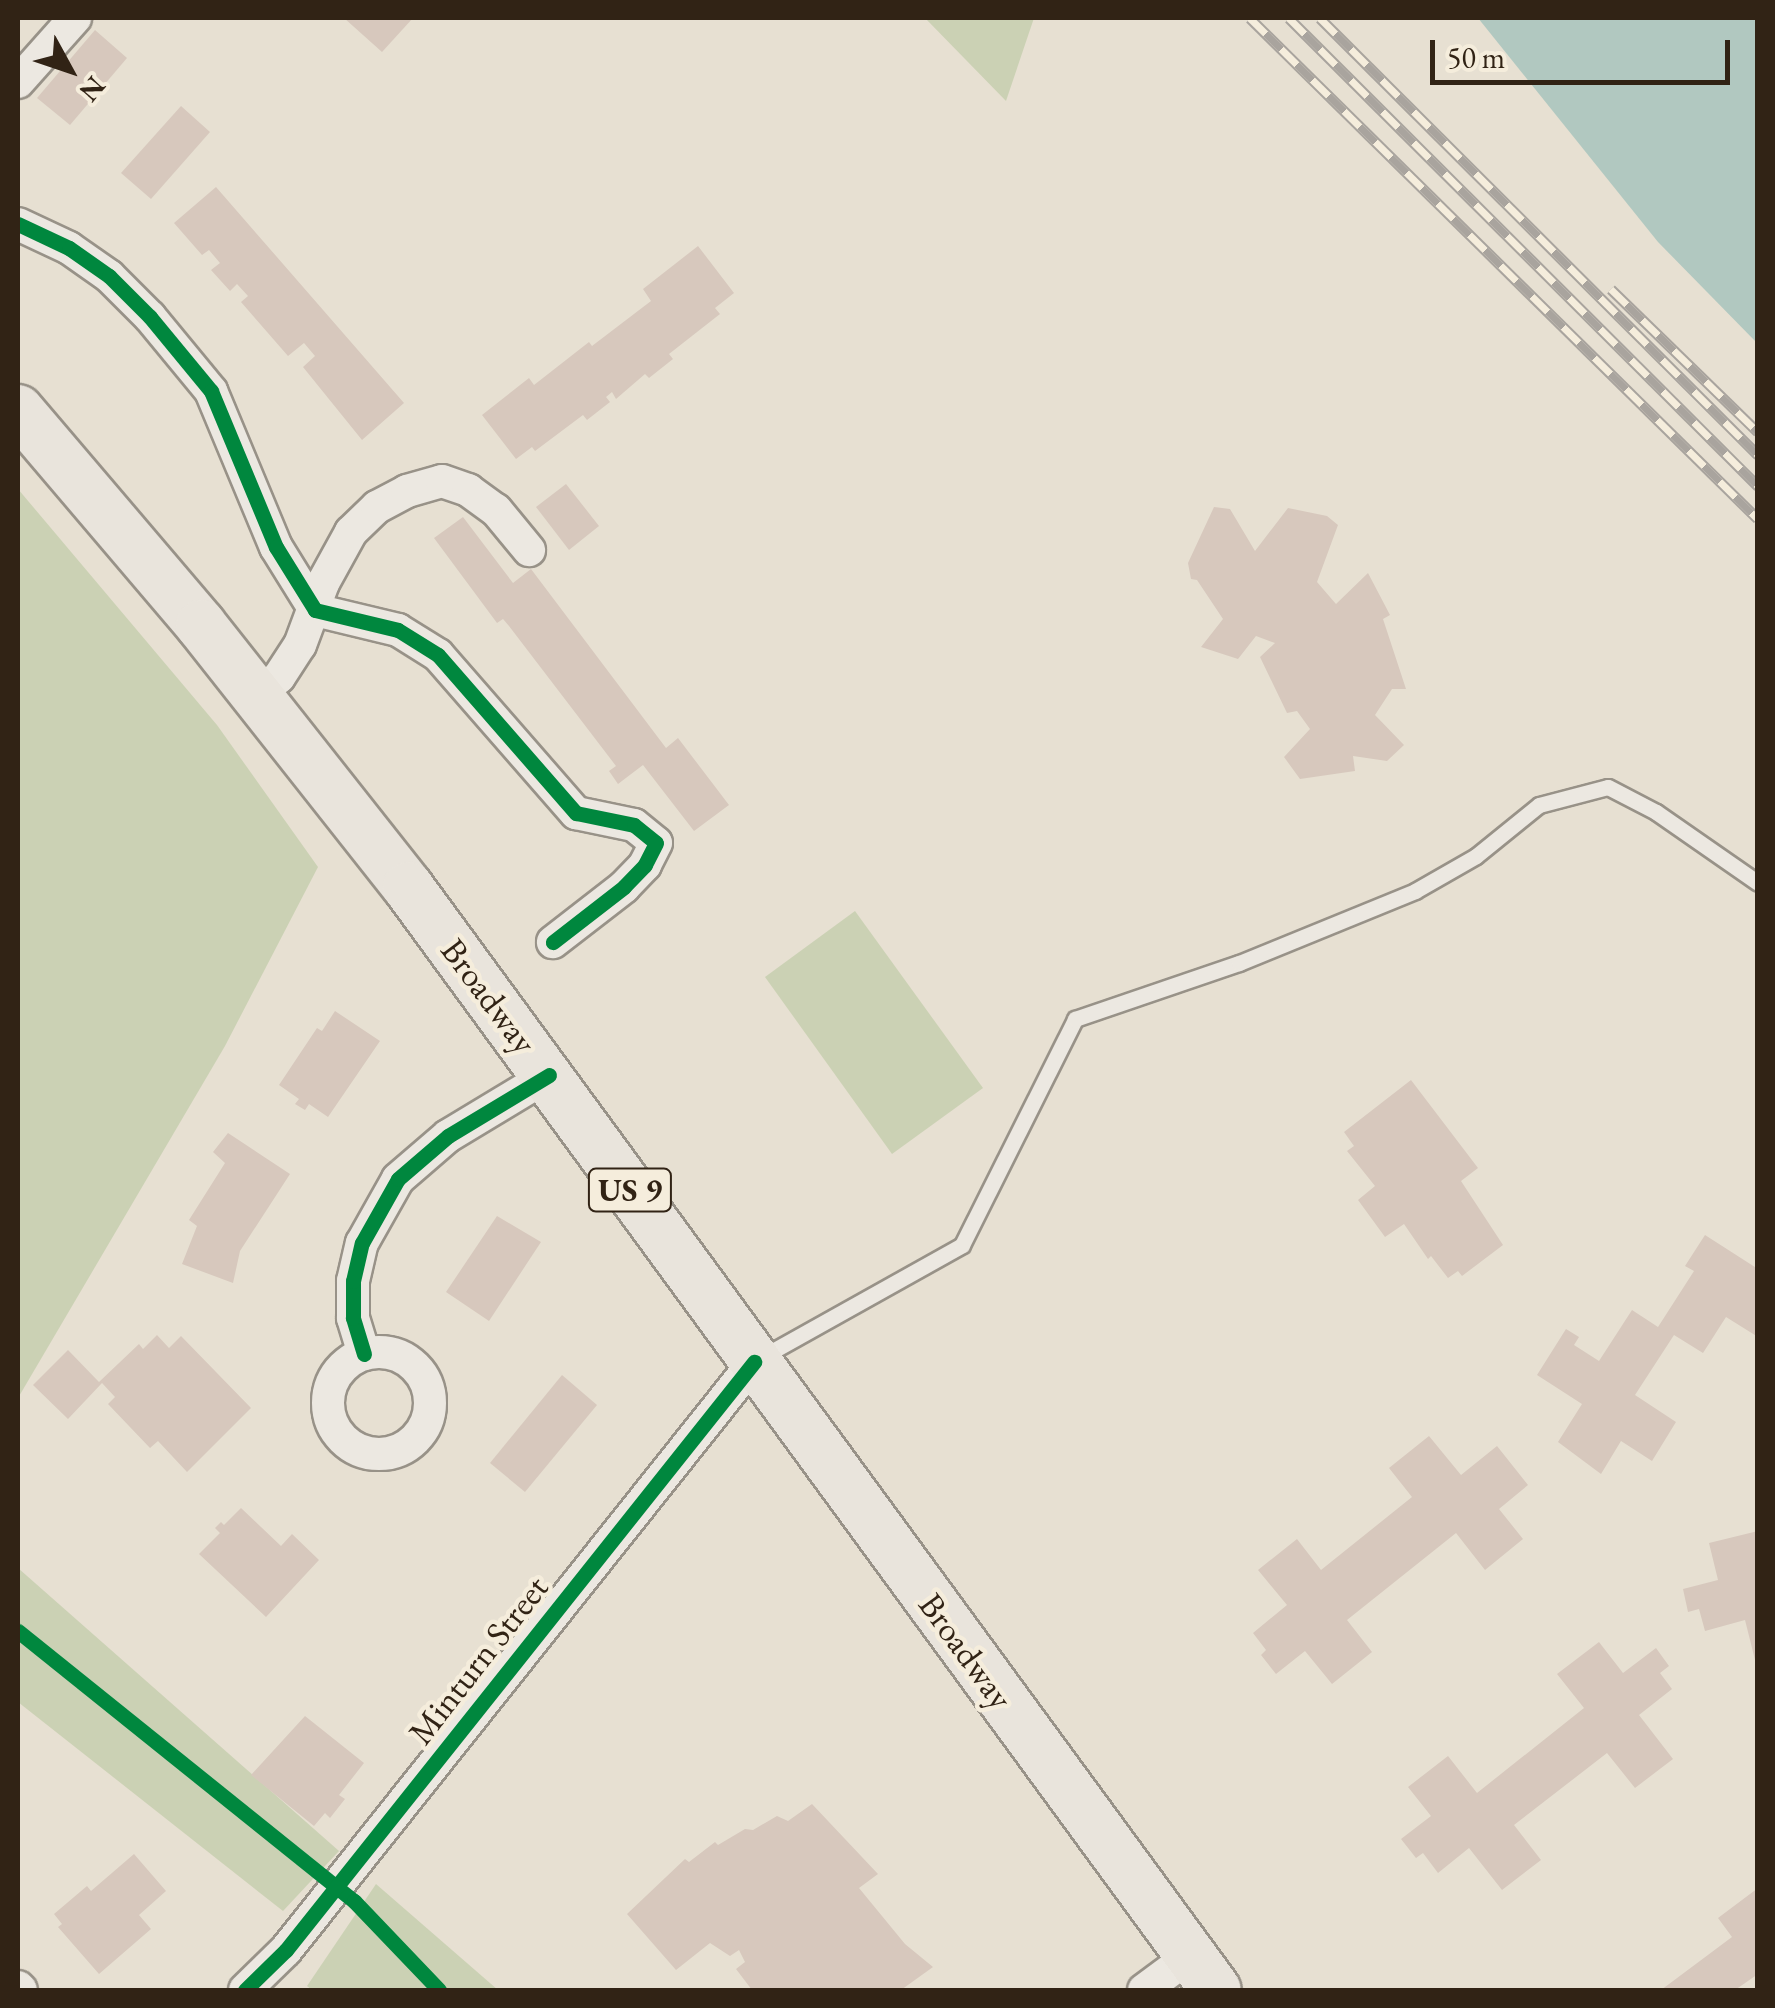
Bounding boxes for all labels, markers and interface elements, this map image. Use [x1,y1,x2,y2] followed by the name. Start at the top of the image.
[20,20,120,120] north arrow
[1435,20,1735,82] scale bar
[1447,38,1505,77] text: 50 m
[72,69,114,110] text: N
[432,930,546,1062] street label: Broadway
[588,1163,672,1217] road number: US 9
[399,1567,557,1753] street label: Minturn Street
[910,1585,1022,1717] street label: Broadway

